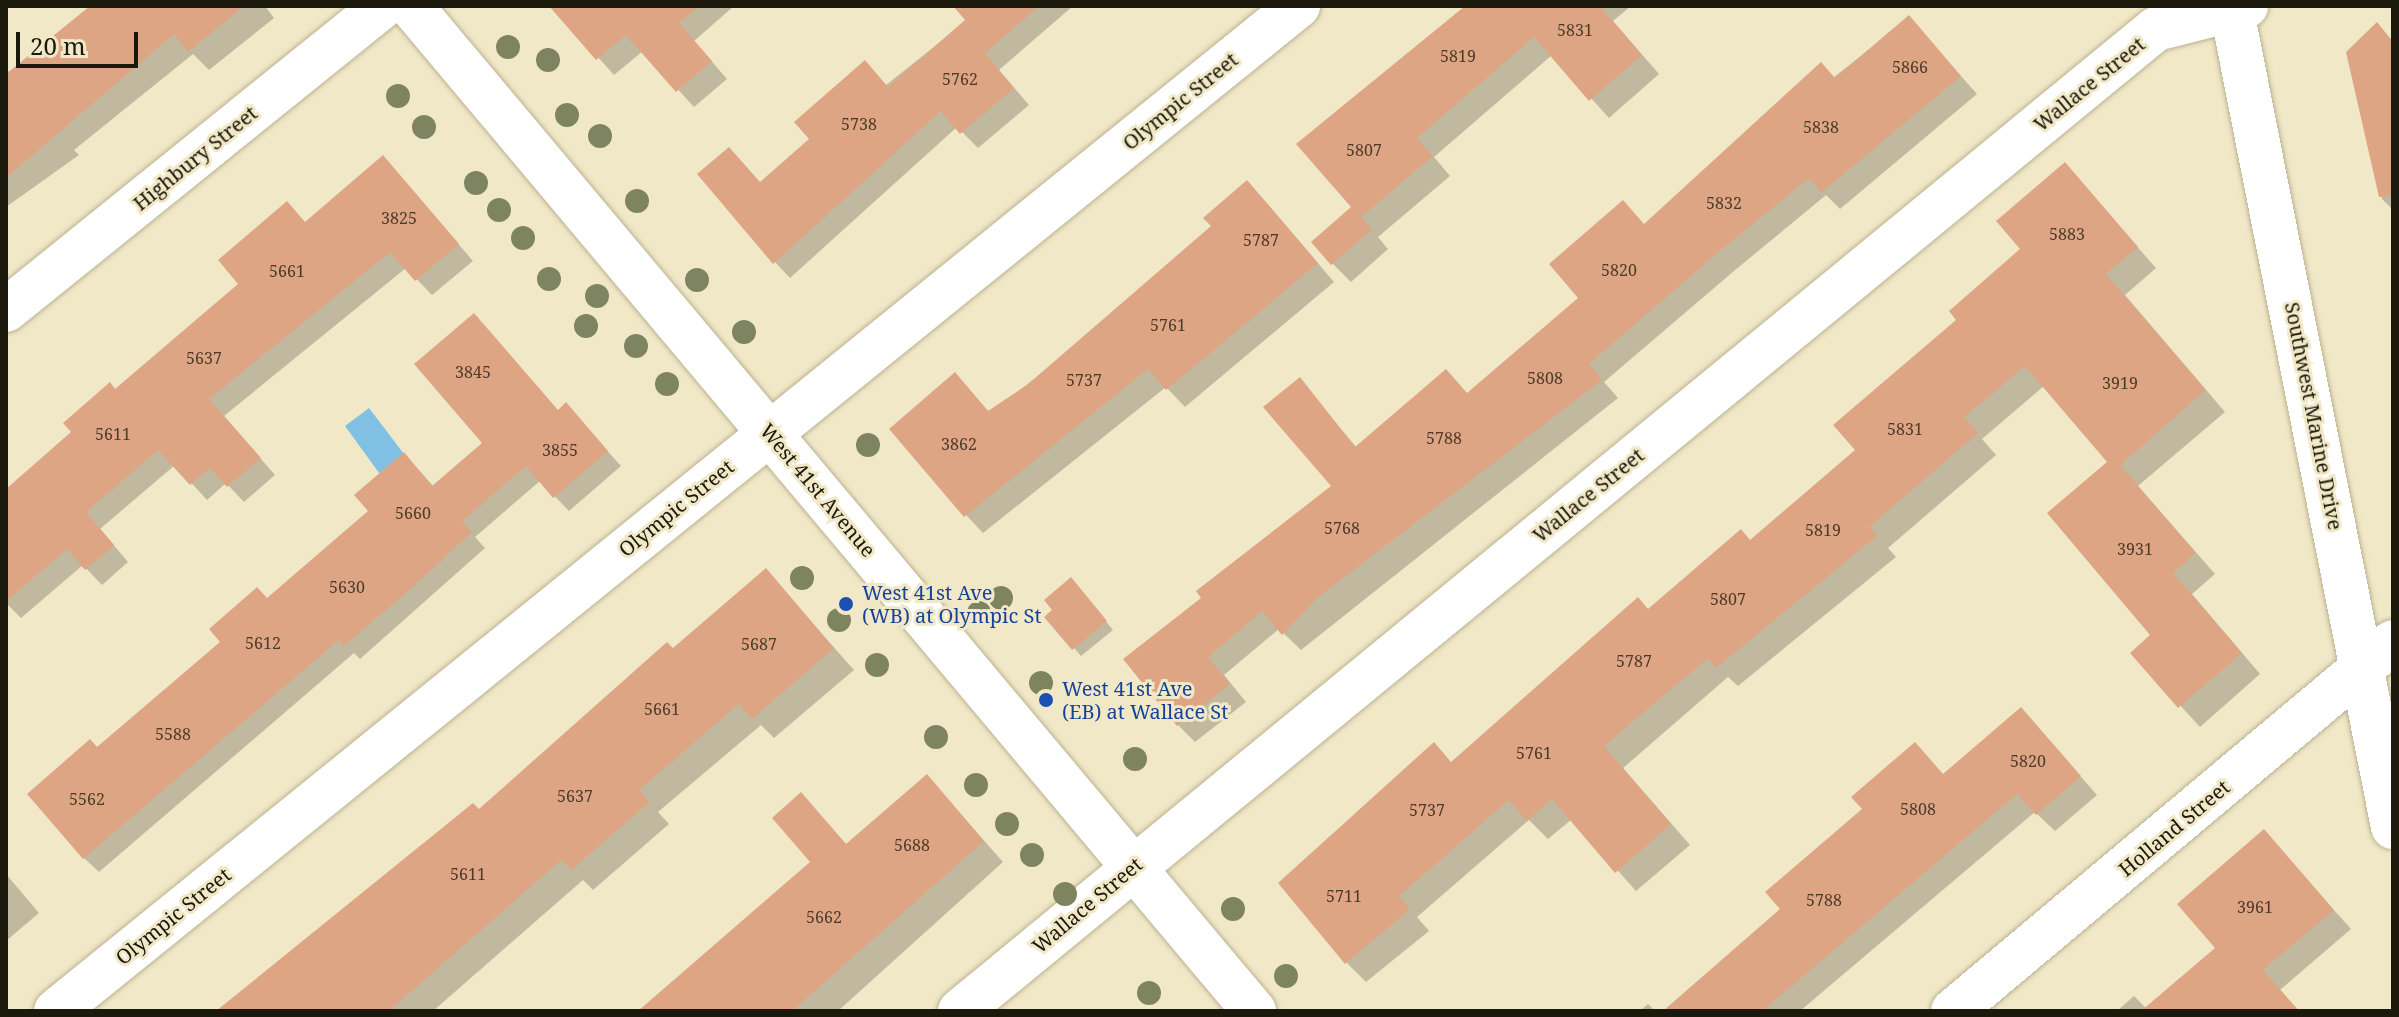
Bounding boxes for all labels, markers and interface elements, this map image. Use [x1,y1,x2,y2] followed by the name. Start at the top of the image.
[20,16,142,66] scale bar
[1557,20,1593,40] house number: 5831
[30,29,86,62] text: 20 m
[2029,32,2149,136] street label: Wallace Street
[1440,46,1476,66] house number: 5819
[1118,47,1242,155] street label: Olympic Street
[1892,57,1928,77] house number: 5866
[942,69,978,89] house number: 5762
[128,101,262,215] street label: Highbury Street
[841,114,877,134] house number: 5738
[1803,117,1839,137] house number: 5838
[1346,140,1382,160] house number: 5807
[1706,193,1742,213] house number: 5832
[381,208,417,228] house number: 3825
[2049,224,2085,244] house number: 5883
[1243,230,1279,250] house number: 5787
[1601,260,1637,280] house number: 5820
[269,261,305,281] house number: 5661
[2280,300,2348,532] street label: Southwest Marine Drive
[1150,315,1186,335] house number: 5761
[186,348,222,368] house number: 5637
[455,362,491,382] house number: 3845
[1527,368,1563,388] house number: 5808
[1066,370,1102,390] house number: 5737
[2102,373,2138,393] house number: 3919
[755,418,881,562] street label: West 41st Avenue
[1887,419,1923,439] house number: 5831
[95,424,131,444] house number: 5611
[1426,428,1462,448] house number: 5788
[941,434,977,454] house number: 3862
[542,440,578,460] house number: 3855
[1528,443,1648,547] street label: Wallace Street
[614,454,738,562] street label: Olympic Street
[395,503,431,523] house number: 5660
[1324,518,1360,538] house number: 5768
[1805,520,1841,540] house number: 5819
[2117,539,2153,559] house number: 3931
[329,577,365,597] house number: 5630
[862,580,1041,627] place label: West 41st Ave (WB) at Olympic St
[1710,589,1746,609] house number: 5807
[837,595,855,613] marker: West 41st Ave (WB) at Olympic St
[245,633,281,653] house number: 5612
[741,634,777,654] house number: 5687
[1616,651,1652,671] house number: 5787
[1062,676,1228,723] place label: West 41st Ave (EB) at Wallace St
[1037,691,1055,709] marker: West 41st Ave (EB) at Wallace St
[644,699,680,719] house number: 5661
[155,724,191,744] house number: 5588
[1516,743,1552,763] house number: 5761
[2010,751,2046,771] house number: 5820
[2114,775,2234,881] street label: Holland Street
[557,786,593,806] house number: 5637
[69,789,105,809] house number: 5562
[1900,799,1936,819] house number: 5808
[1409,800,1445,820] house number: 5737
[894,835,930,855] house number: 5688
[1027,852,1147,958] street label: Wallace Street
[111,862,235,970] street label: Olympic Street
[450,864,486,884] house number: 5611
[1326,886,1362,906] house number: 5711
[1806,890,1842,910] house number: 5788
[2237,897,2273,917] house number: 3961
[806,907,842,927] house number: 5662

